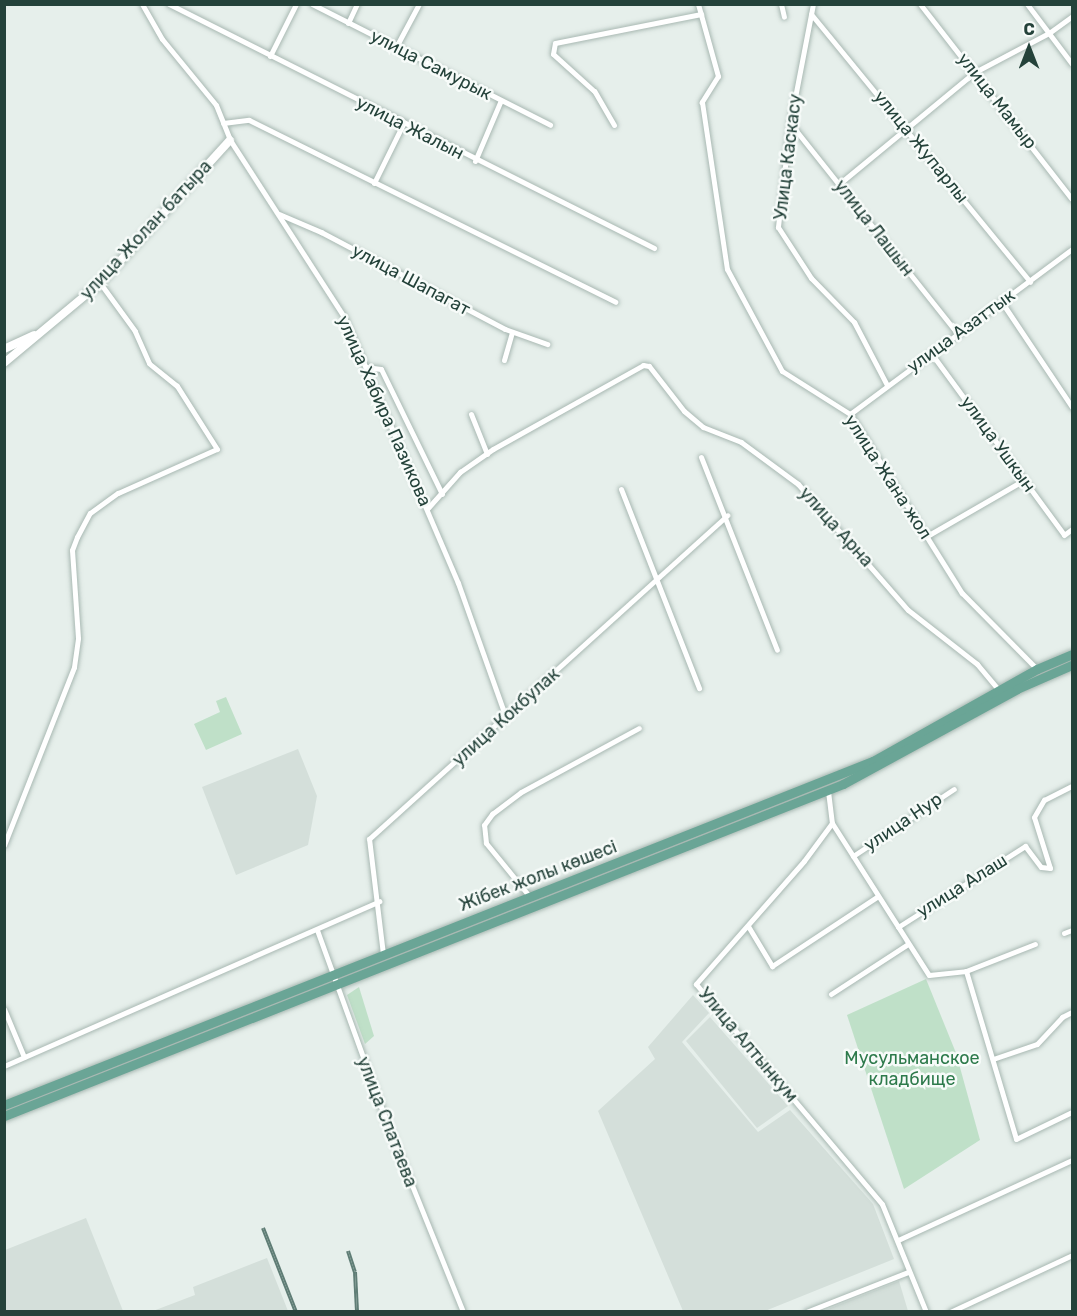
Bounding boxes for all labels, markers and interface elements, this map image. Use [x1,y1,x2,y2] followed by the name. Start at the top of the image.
[999,18,1059,78] north arrow
[1023,20,1035,39] text: С
[367,25,495,105] street label: улица Самурык
[953,49,1041,153] street label: улица Мамыр
[869,86,973,208] street label: улица Жупарлы
[352,92,468,164] street label: улица Жалын
[770,93,806,221] street label: Улица Каскасу
[76,156,216,304] street label: улица Жолан батыра
[830,175,918,281] street label: улица Лашын
[348,240,474,320] street label: улица Шапагат
[903,285,1019,377] street label: улица Азаттык
[332,312,436,510] street label: улица Хабира Пазикова
[956,392,1040,496] street label: улица Ушкын
[840,411,936,543] street label: улица Жана жол
[795,483,877,571] street label: улица Арна
[448,663,564,771] street label: улица Кокбулак
[860,788,946,856] street label: улица Нур
[456,836,620,916] street label: Жібек жолы көшесі
[913,850,1011,922] street label: улица Алаш
[694,983,802,1107] street label: Улица Алтынкум
[844,1048,980,1090] park label: Мусульманское кладбище
[352,1054,422,1190] street label: улица Спатаева

